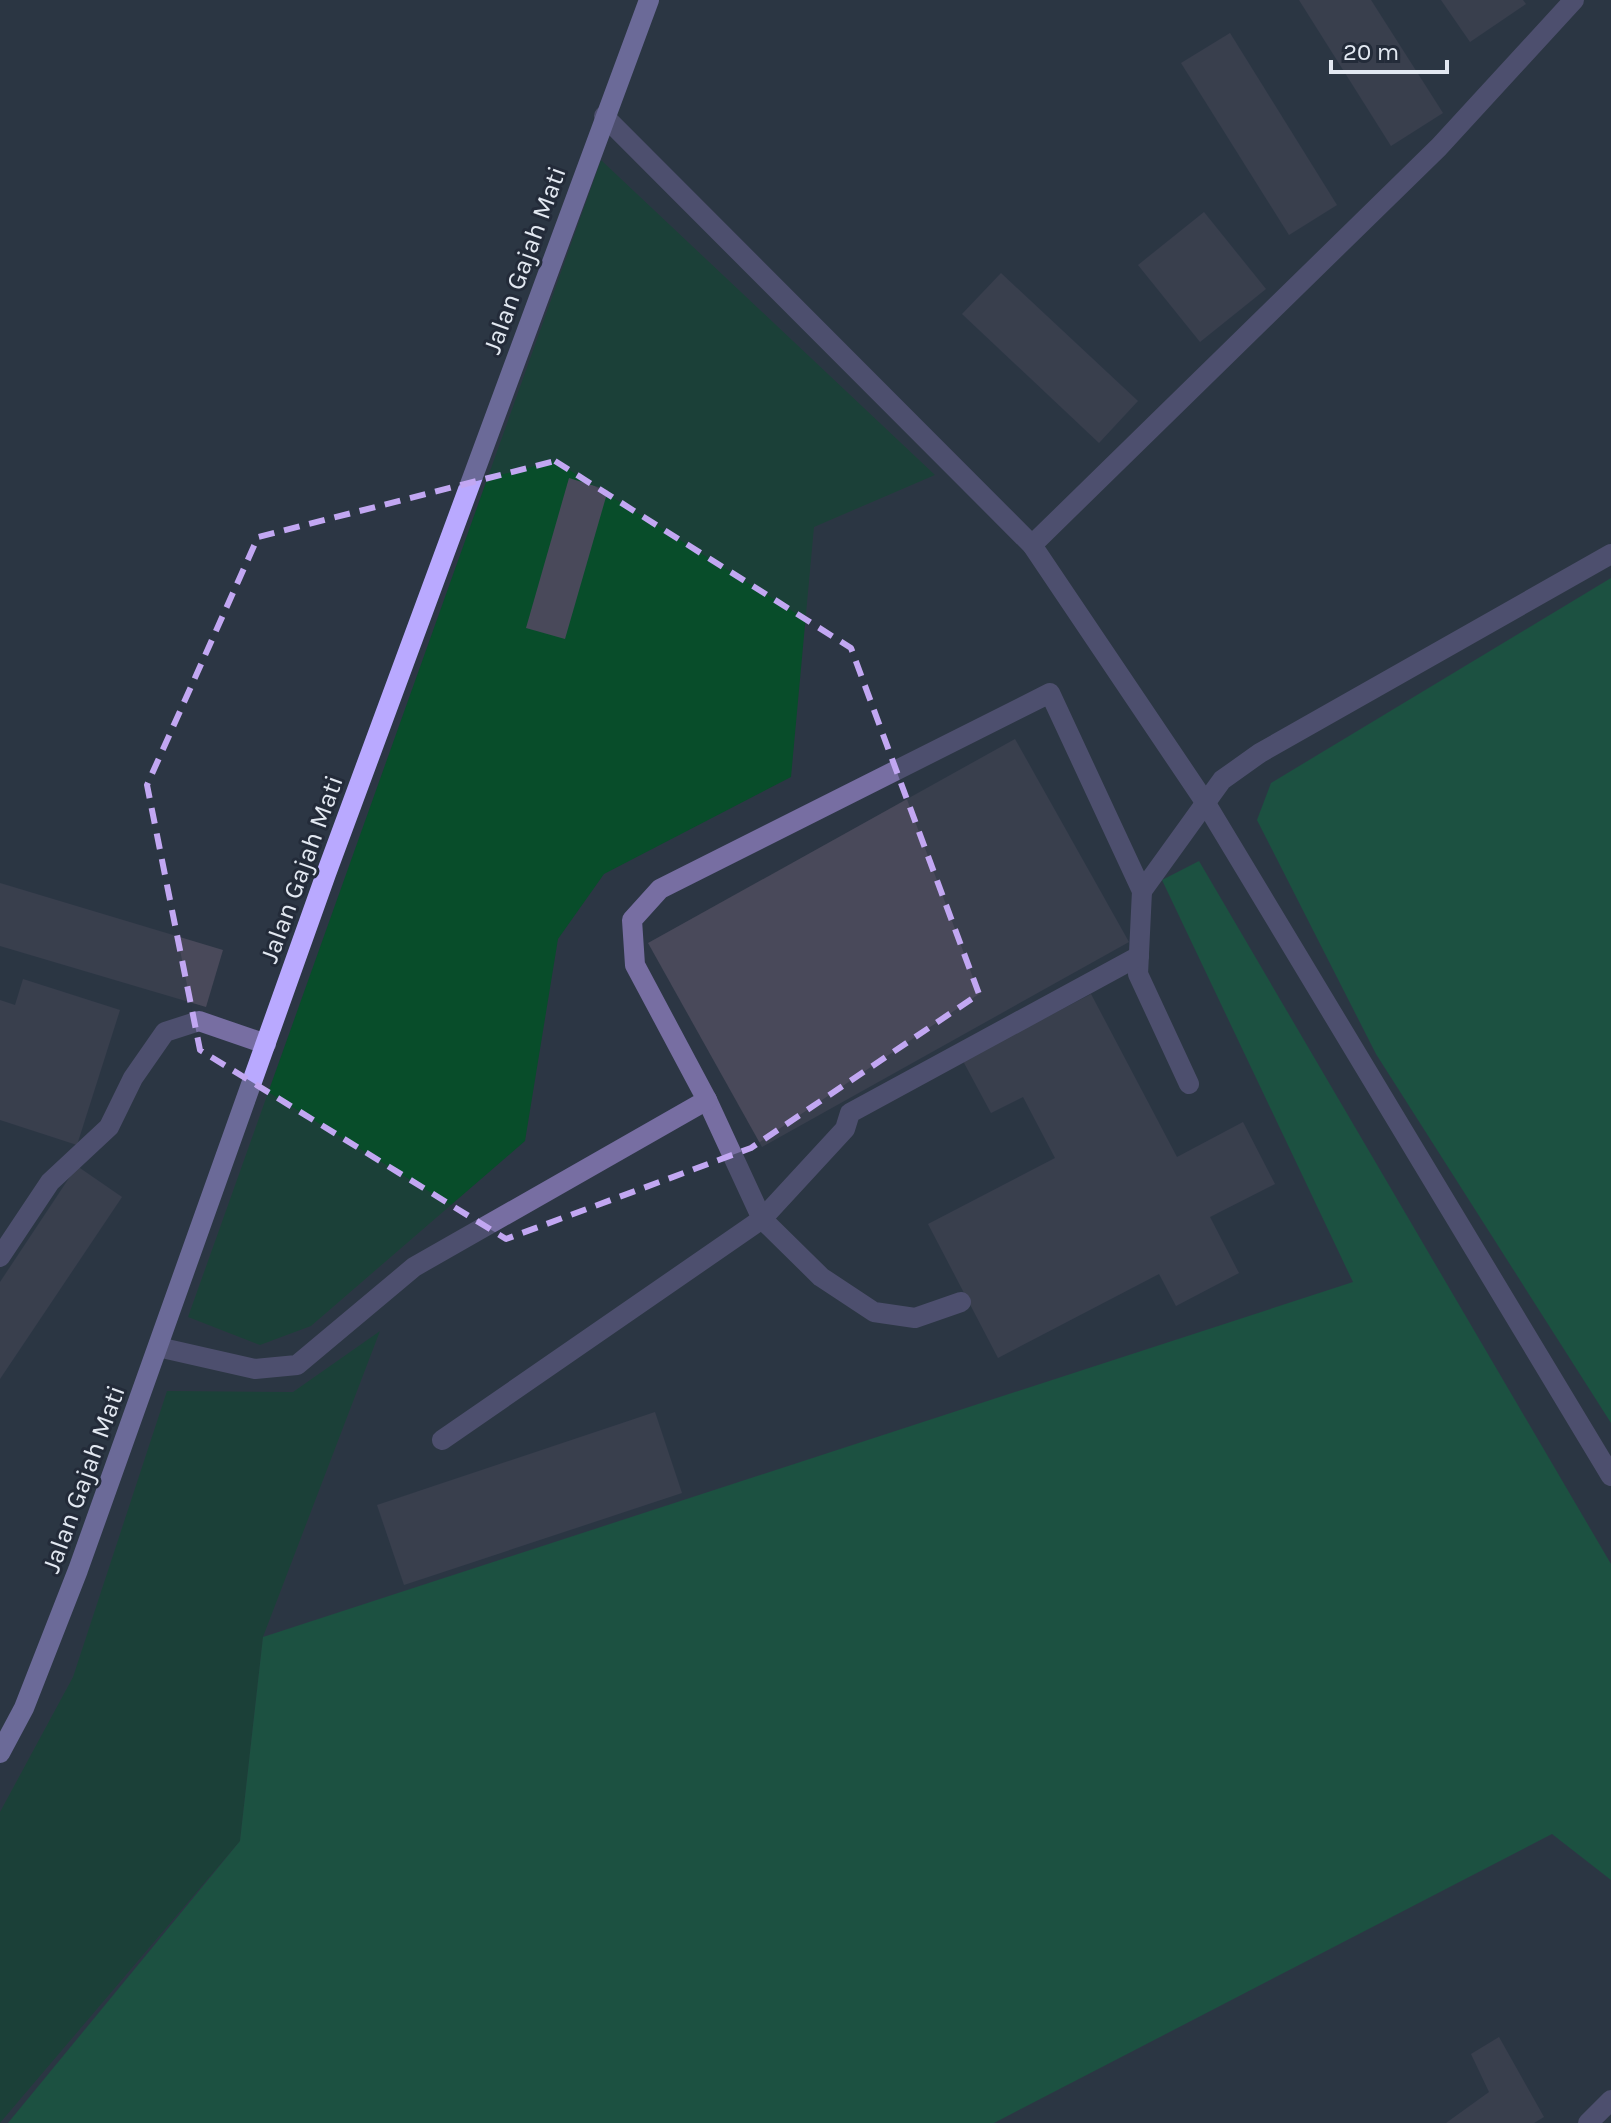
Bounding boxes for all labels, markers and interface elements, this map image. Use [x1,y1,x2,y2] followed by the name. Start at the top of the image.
[1331,24,1447,74] scale bar
[1343,38,1399,66] text: 20 m
[476,162,573,358] street label: Jalan Gajah Mati
[253,771,350,967] street label: Jalan Gajah Mati
[35,1381,132,1577] street label: Jalan Gajah Mati

